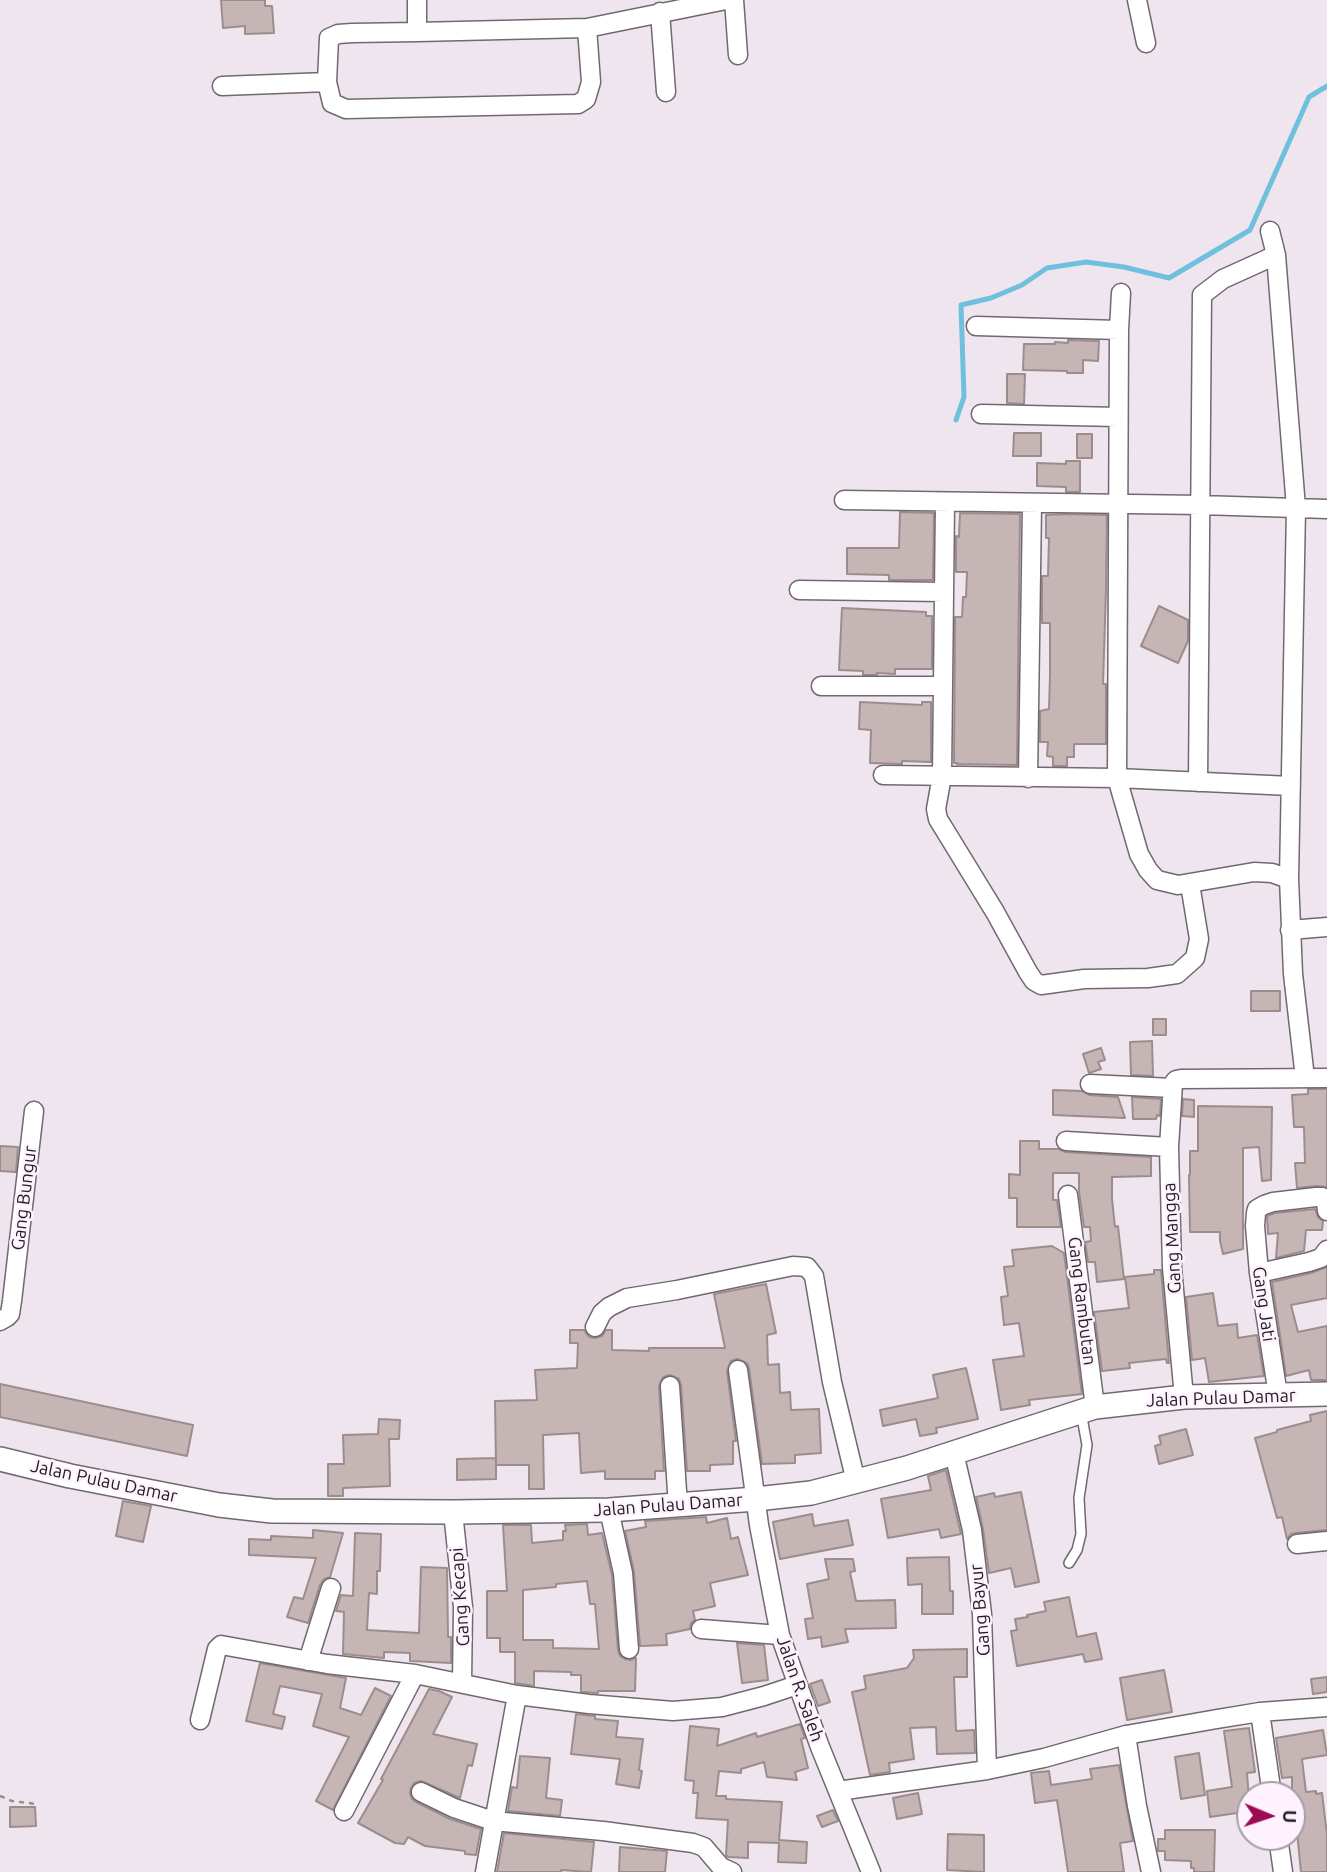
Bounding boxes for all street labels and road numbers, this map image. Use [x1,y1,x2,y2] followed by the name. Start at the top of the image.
[7,1144,41,1252] street label: Gang Bungur
[1158,1182,1186,1294] street label: Gang Mangga
[1063,1236,1101,1366] street label: Gang Rambutan
[1248,1265,1280,1343] street label: Gang Jati
[1146,1385,1296,1411] street label: Jalan Pulau Damar
[29,1455,179,1507] street label: Jalan Pulau Damar
[593,1489,743,1521] street label: Jalan Pulau Damar
[446,1547,474,1647] street label: Gang Kecapi
[965,1563,995,1657] street label: Gang Bayur
[772,1633,828,1745] street label: Jalan R. Saleh

